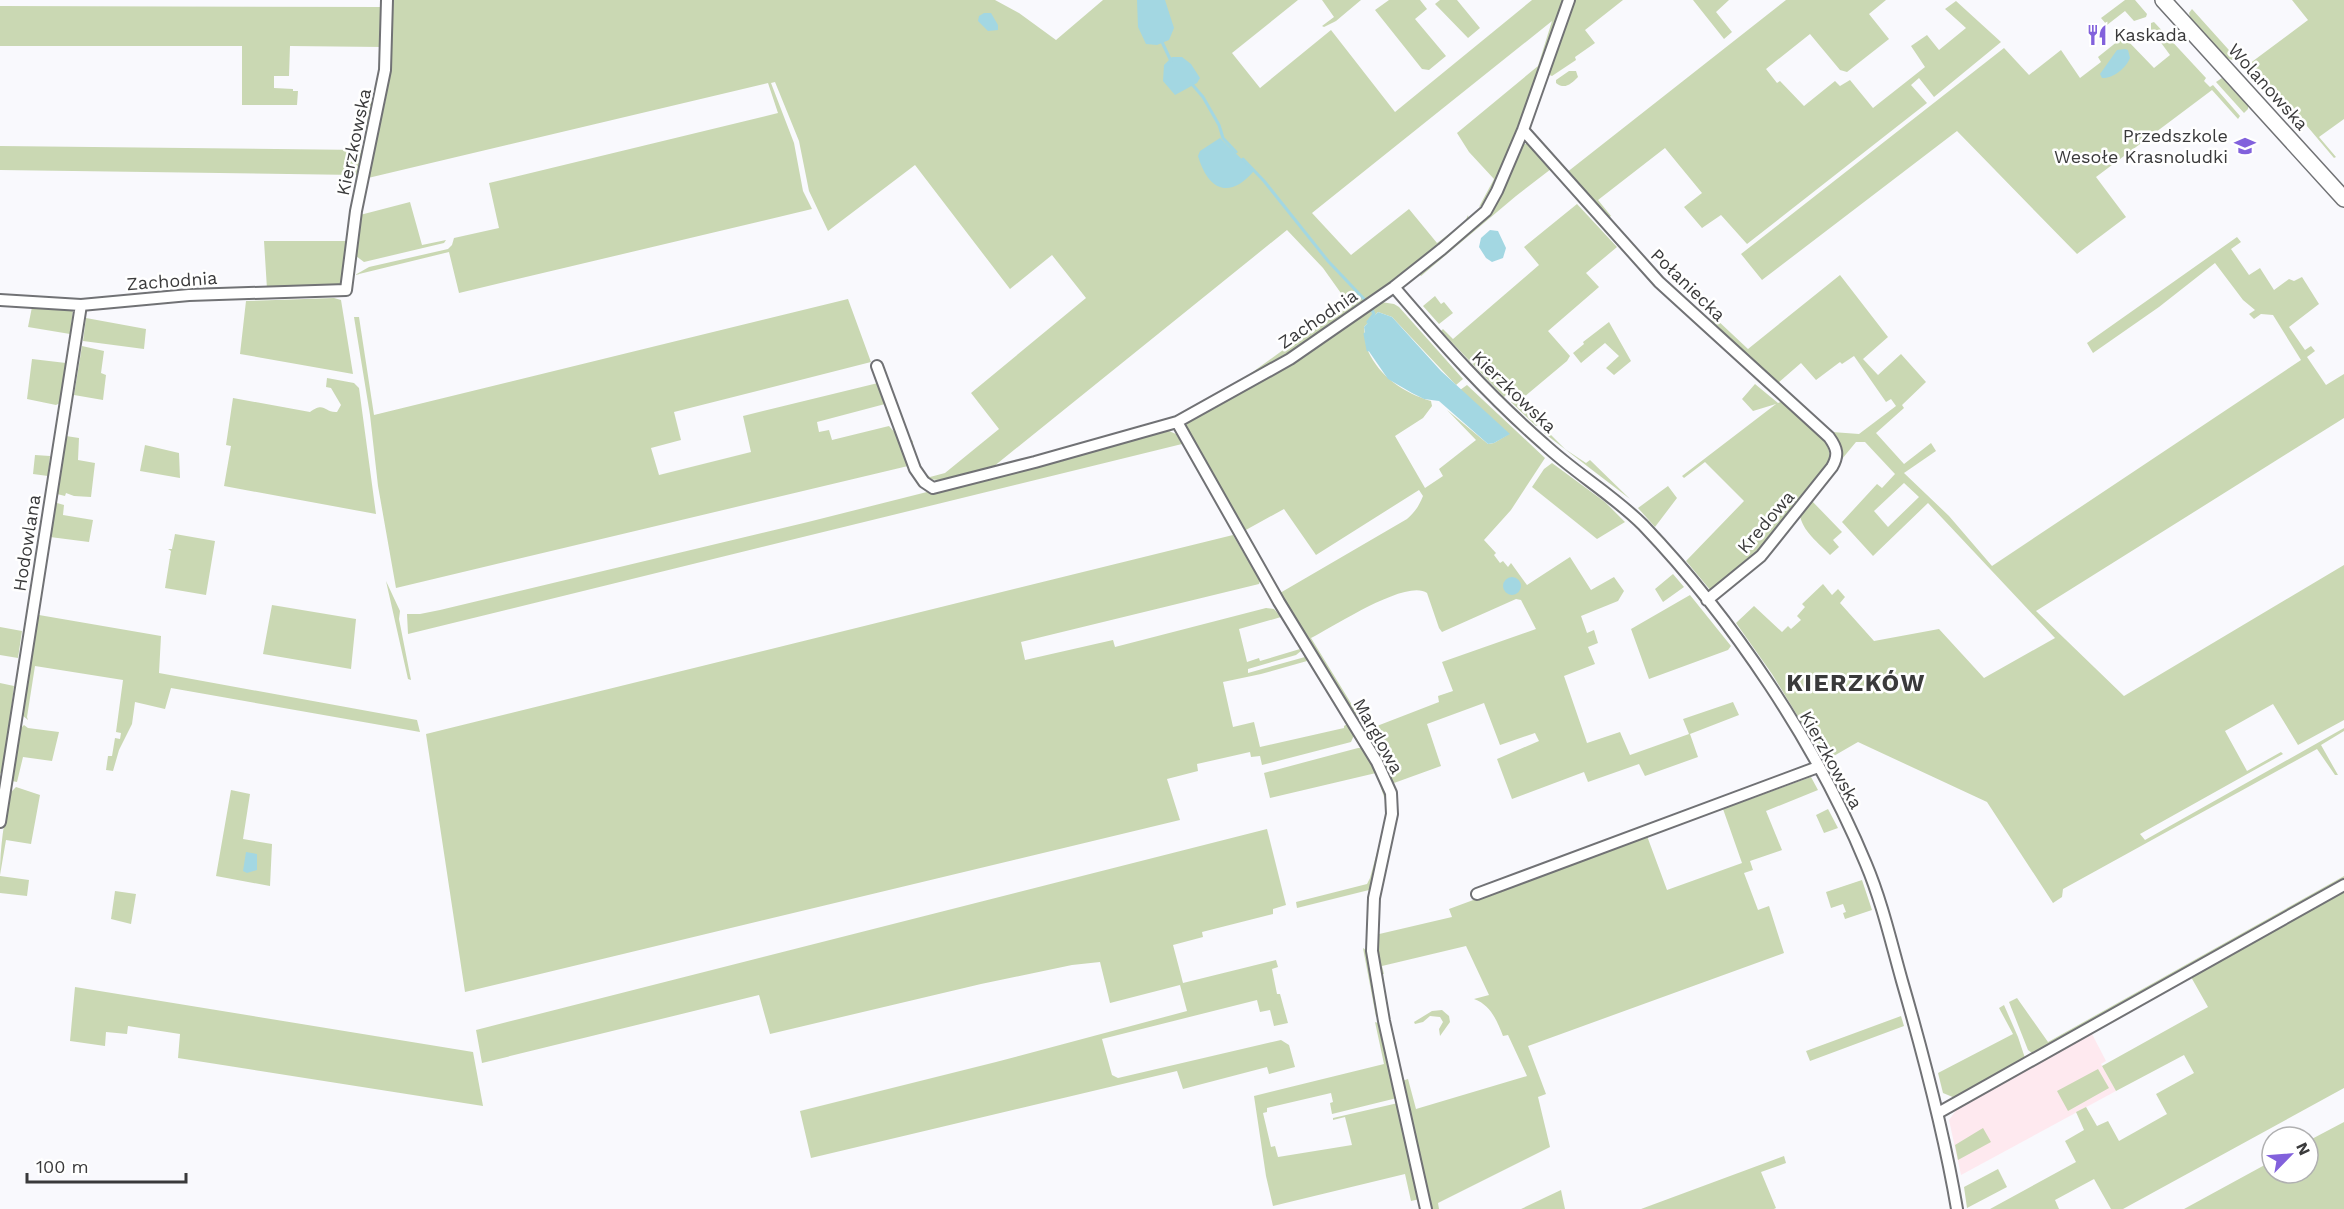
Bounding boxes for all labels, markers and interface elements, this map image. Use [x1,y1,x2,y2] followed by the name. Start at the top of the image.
[2085,23,2109,47] restaurant icon: Kaskada
[2114,24,2187,45] place label: Kaskada
[2224,39,2313,134] street label: Wolanowska
[332,86,375,197] street label: Kierzkowska
[2054,125,2228,167] place label: Przedszkole Wesołe Krasnoludki
[2233,134,2257,158] school or university icon: Przedszkole Wesołe Krasnoludki
[1647,244,1730,325] street label: Połaniecka
[126,267,218,294] street label: Zachodnia
[1274,284,1361,353] street label: Zachodnia
[1468,346,1561,437] street label: Kierzkowska
[1733,486,1799,557] street label: Kredowa
[8,493,45,593] street label: Hodowlana
[1786,669,1926,697] district label: KIERZKÓW
[1349,694,1408,777] street label: Marglowa
[1796,707,1867,812] street label: Kierzkowska
[2260,1125,2320,1185] north arrow
[2292,1139,2314,1158] text: N
[27,1146,186,1184] scale bar
[36,1156,89,1177] text: 100 m

